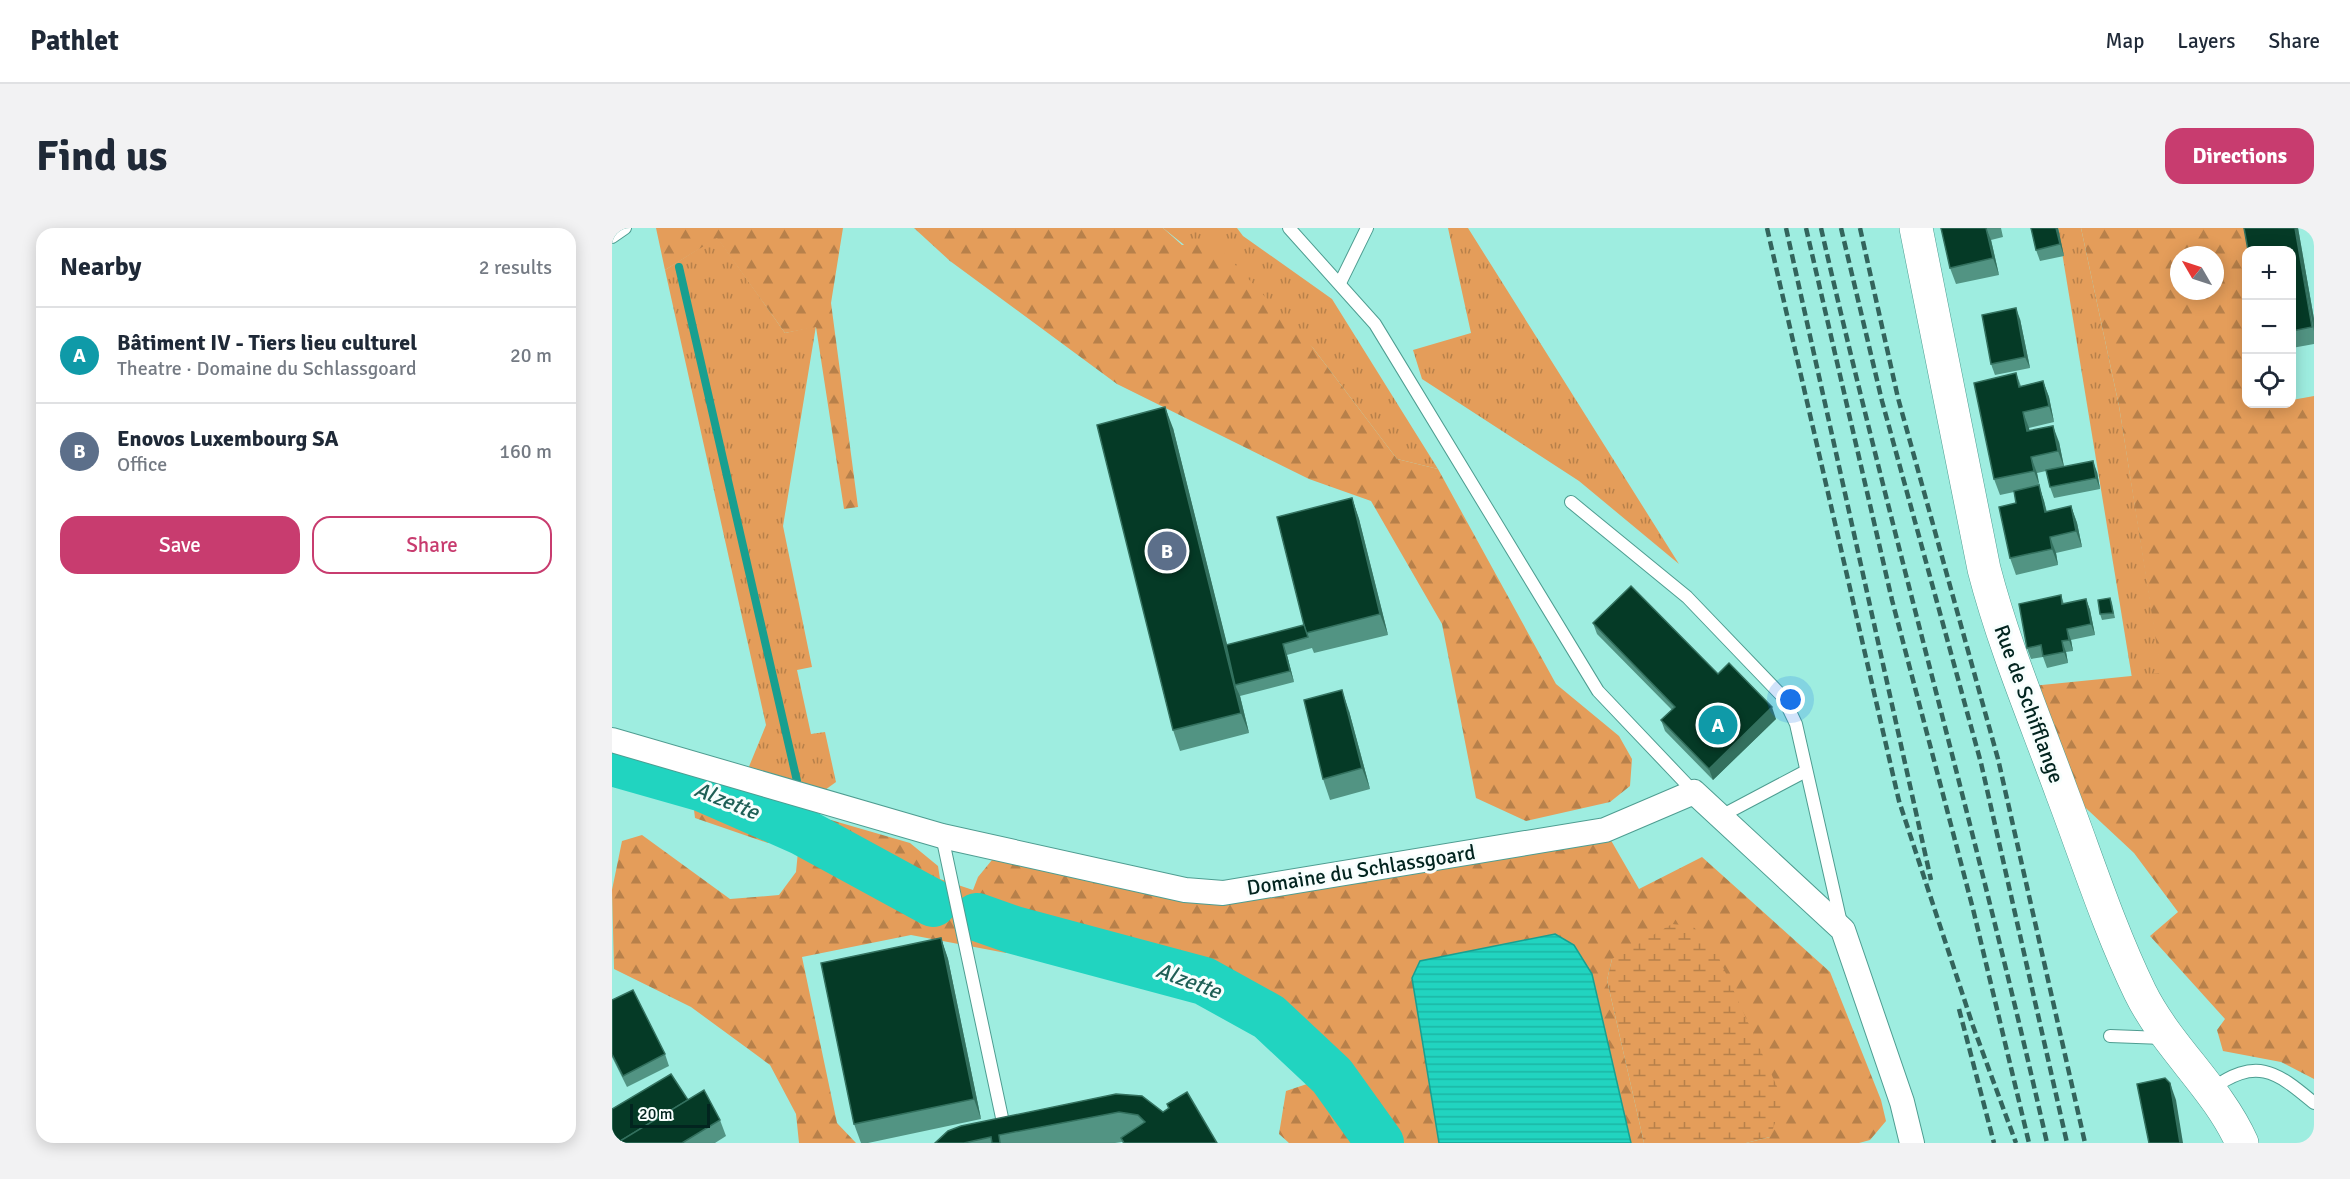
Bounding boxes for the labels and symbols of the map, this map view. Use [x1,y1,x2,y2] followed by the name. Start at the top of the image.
[2170,246,2224,300] north arrow
[1148,528,1186,574] pin: B
[1988,621,2070,787] street label: Rue de Schifflange
[1776,685,1805,714] your location
[1698,702,1738,748] pin: A
[691,775,764,826] water label: Alzette
[1245,839,1477,901] street label: Domaine du Schlassgoard
[1153,956,1226,1005] water label: Alzette
[630,1101,710,1128] scale bar

